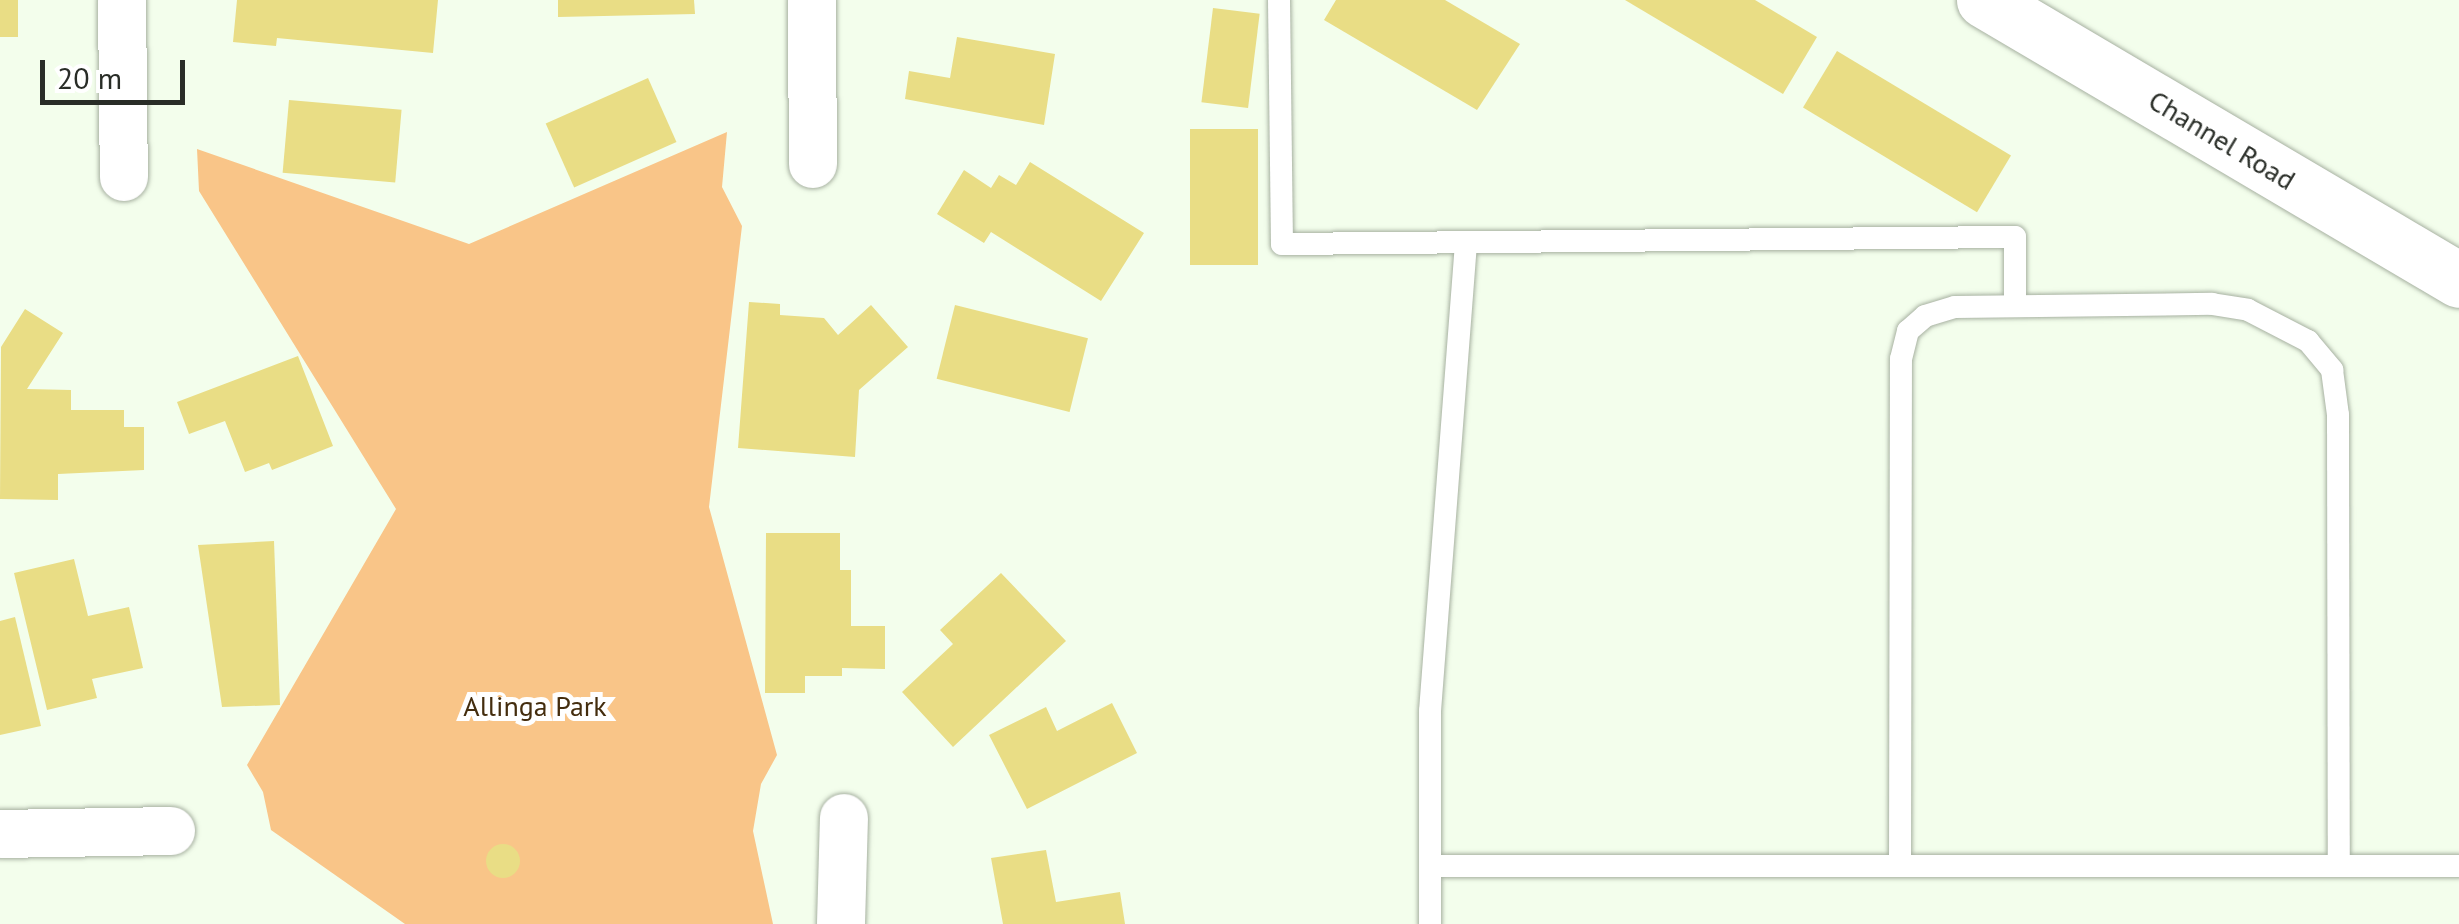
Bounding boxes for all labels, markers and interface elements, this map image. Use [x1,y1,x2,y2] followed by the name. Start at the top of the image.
[45,40,190,102] scale bar
[57,58,122,97] text: 20 m
[2143,83,2301,197] street label: Channel Road
[463,689,607,723] park label: Allinga Park

